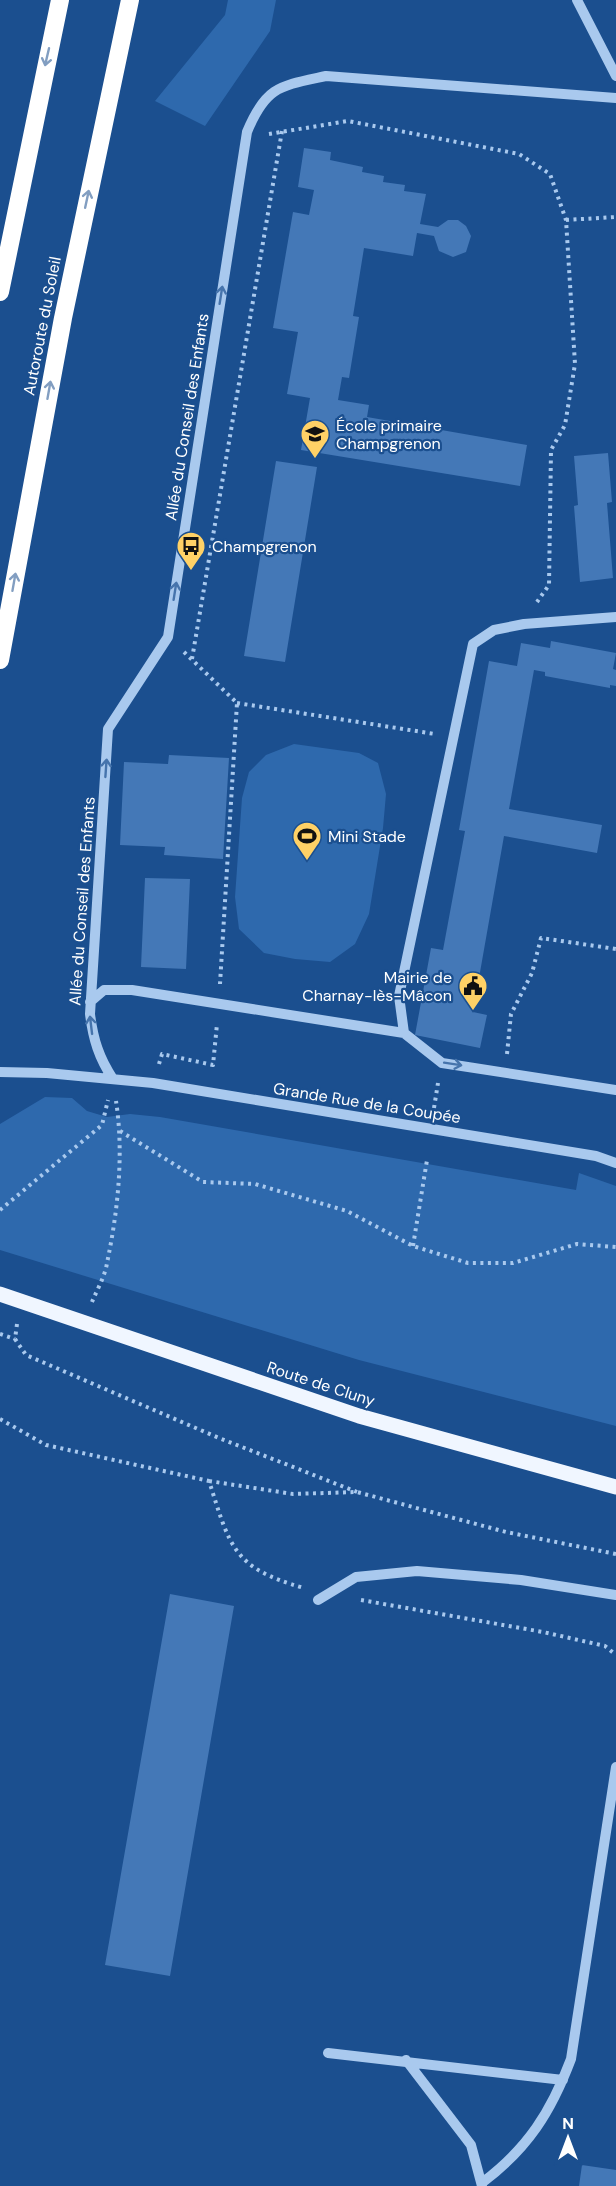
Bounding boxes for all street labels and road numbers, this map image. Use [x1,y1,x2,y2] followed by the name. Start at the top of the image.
[18,255,66,397] street label: Autoroute du Soleil
[160,312,214,522] street label: Allée du Conseil des Enfants
[64,796,100,1006] street label: Allée du Conseil des Enfants
[272,1078,462,1128] street label: Grande Rue de la Coupée
[264,1357,378,1411] street label: Route de Cluny

